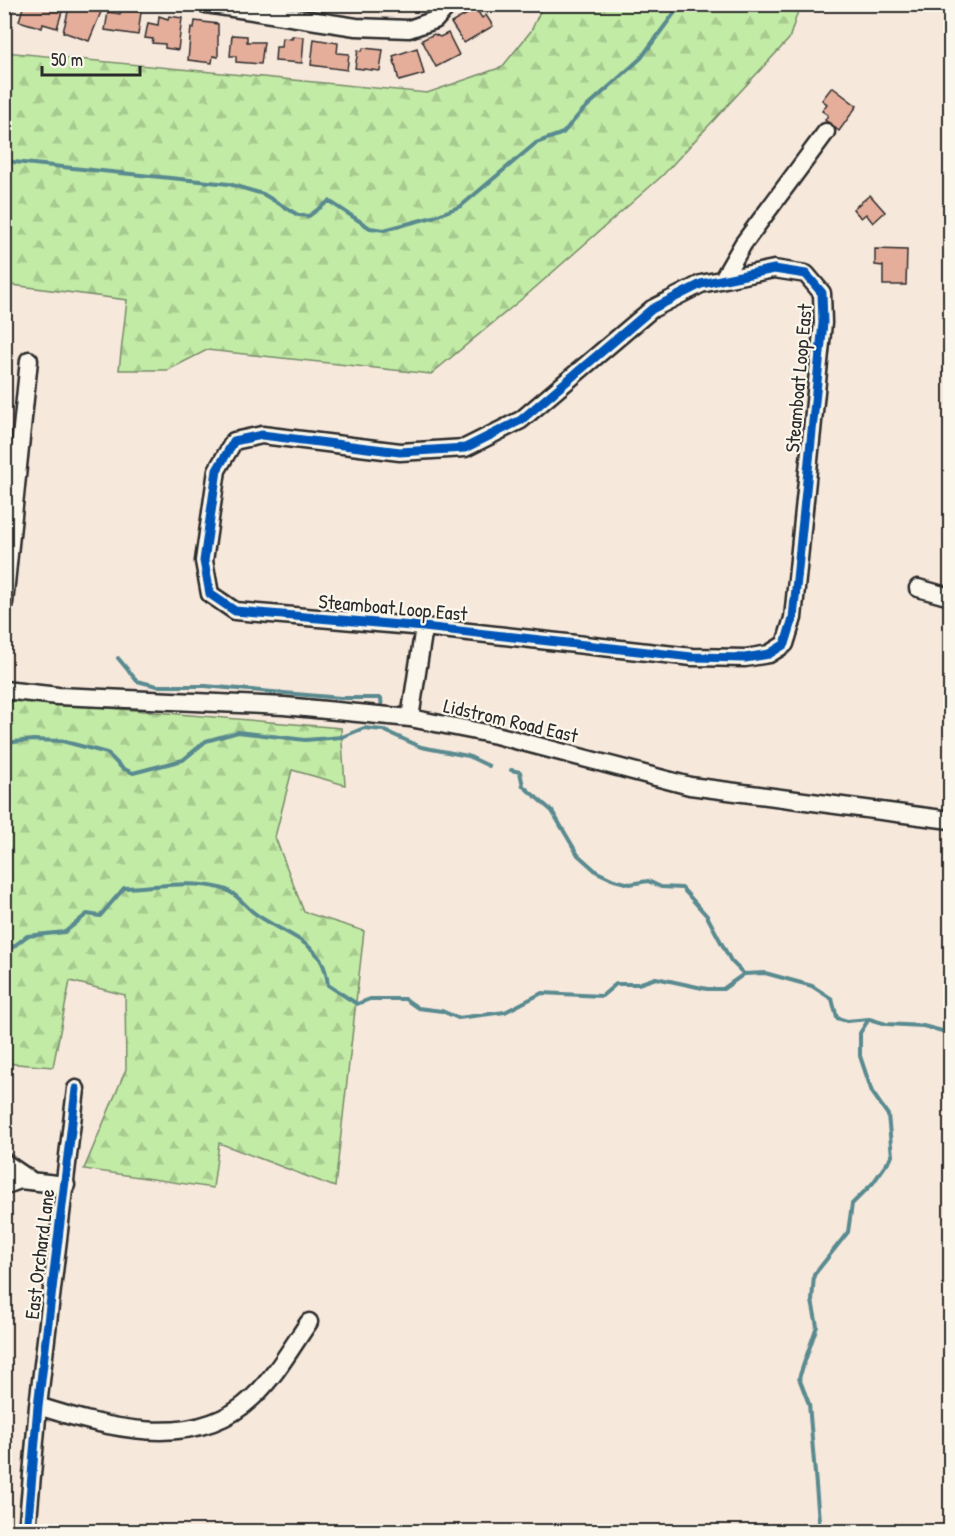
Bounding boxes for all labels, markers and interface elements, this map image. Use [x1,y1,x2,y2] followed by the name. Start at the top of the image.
[42,39,140,77] scale bar
[51,47,83,72] text: 50 m
[778,301,818,453] street label: Steamboat Loop East
[318,587,470,627] street label: Steamboat Loop East
[441,691,582,749] street label: Lidstrom Road East
[18,1187,60,1321] street label: East Orchard Lane

